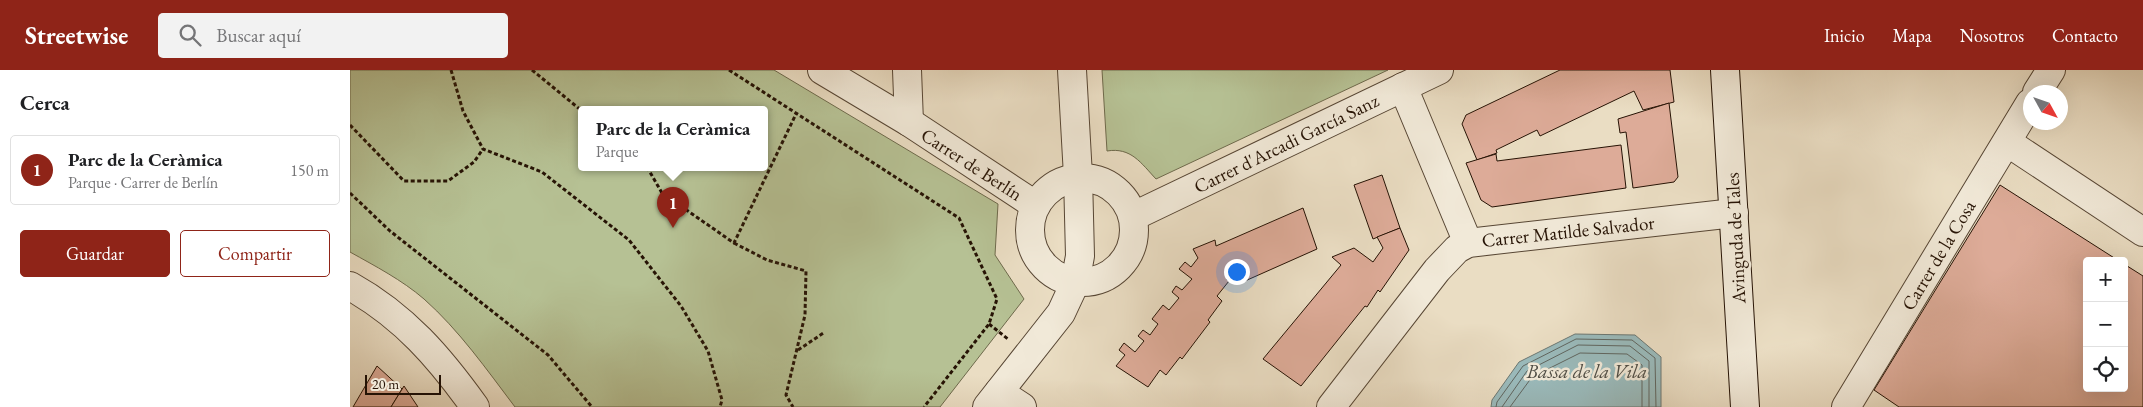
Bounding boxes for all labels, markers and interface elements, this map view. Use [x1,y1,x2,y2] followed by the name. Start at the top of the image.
[158,13,508,58] search box
[25,20,128,51] text: Streetwise
[176,21,204,49] icon: search
[216,23,301,48] text: Buscar aquí
[1824,24,1865,47] text: Inicio
[1893,24,1932,47] text: Mapa
[1960,24,2024,47] text: Nosotros
[2052,24,2118,47] text: Contacto
[2023,85,2068,130] north arrow
[1190,87,1383,199] street label: Carrer d'Arcadi García Sanz
[20,89,70,116] text: Cerca
[578,106,768,171] popup
[596,116,750,141] text: Parc de la Ceràmica
[916,122,1027,207] street label: Carrer de Berlín
[596,141,639,162] text: Parque
[68,147,223,172] text: Parc de la Ceràmica
[33,160,41,181] text: 1
[290,160,329,181] text: 150 m
[68,172,218,193] text: Parque · Carrer de Berlín
[1720,172,1751,305] street label: Avinguda de Tales
[657,187,689,228] pin: 1
[1896,195,1981,315] street label: Carrer de la Cosa
[1480,210,1656,253] street label: Carrer Matilde Salvador
[20,230,170,277] button: Guardar
[180,230,330,277] button: Compartir
[2083,257,2128,392] map controls
[2083,257,2128,302] button: +
[1224,259,1250,285] your location
[2083,302,2128,347] button: −
[2083,347,2128,392] button: locate
[1526,358,1647,384] water label: Bassa de la Vila
[365,372,441,395] scale bar
[372,375,399,393] text: 20 m

